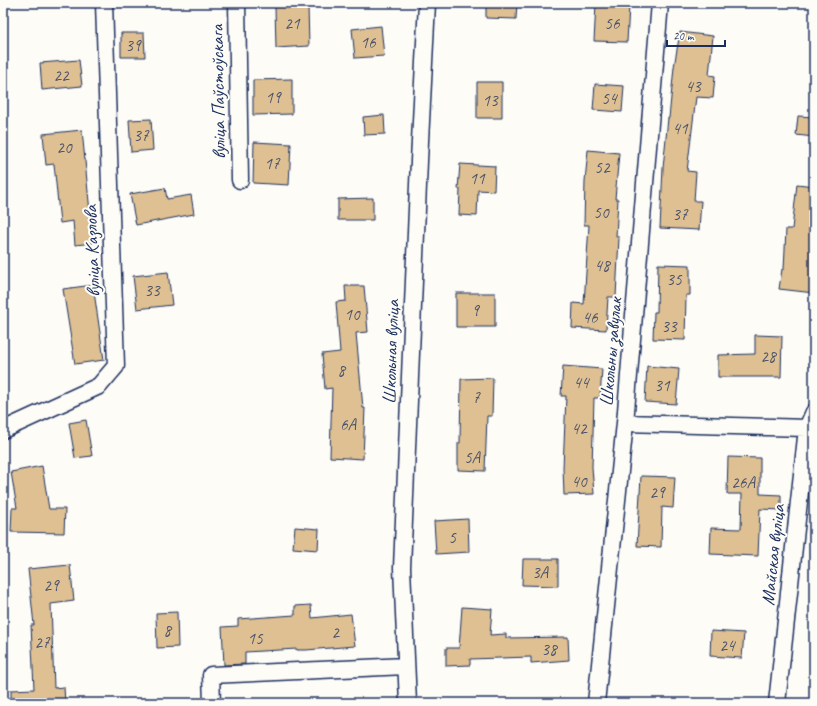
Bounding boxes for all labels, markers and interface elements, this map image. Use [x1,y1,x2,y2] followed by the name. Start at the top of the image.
[284,13,301,34] house number: 21
[604,13,621,34] house number: 56
[667,22,725,48] scale bar
[205,23,231,159] street label: вуліца Паўстоўскага
[673,28,695,44] text: 20 m
[360,32,377,53] house number: 16
[125,35,142,56] house number: 39
[53,65,70,86] house number: 22
[685,76,702,97] house number: 43
[265,87,282,108] house number: 19
[601,88,619,109] house number: 54
[482,90,499,111] house number: 13
[672,118,689,139] house number: 41
[133,125,150,146] house number: 37
[56,137,73,158] house number: 20
[264,153,281,174] house number: 17
[594,157,611,178] house number: 52
[469,168,486,189] house number: 11
[593,202,610,223] house number: 50
[78,203,106,297] street label: вуліца Казлова
[672,204,689,225] house number: 37
[594,255,612,276] house number: 48
[666,269,683,290] house number: 35
[144,280,161,301] house number: 33
[594,295,628,407] street label: Школьны завулак
[377,298,405,405] street label: Школьная вуліца
[471,300,480,321] house number: 9
[344,304,361,325] house number: 10
[582,307,599,328] house number: 46
[661,316,678,337] house number: 33
[760,346,778,367] house number: 28
[337,360,347,381] house number: 8
[573,372,591,393] house number: 44
[654,375,671,396] house number: 31
[472,387,481,408] house number: 7
[340,414,358,435] house number: 6А
[571,418,588,439] house number: 42
[464,447,482,468] house number: 5А
[571,471,588,492] house number: 40
[731,472,756,493] house number: 26А
[649,482,666,503] house number: 29
[756,502,790,607] street label: Майская вуліца
[448,527,457,548] house number: 5
[532,562,550,583] house number: 3А
[43,575,60,596] house number: 29
[163,620,173,641] house number: 8
[331,622,340,643] house number: 2
[247,628,264,649] house number: 15
[34,632,51,653] house number: 27
[719,635,737,656] house number: 24
[541,639,559,660] house number: 38

